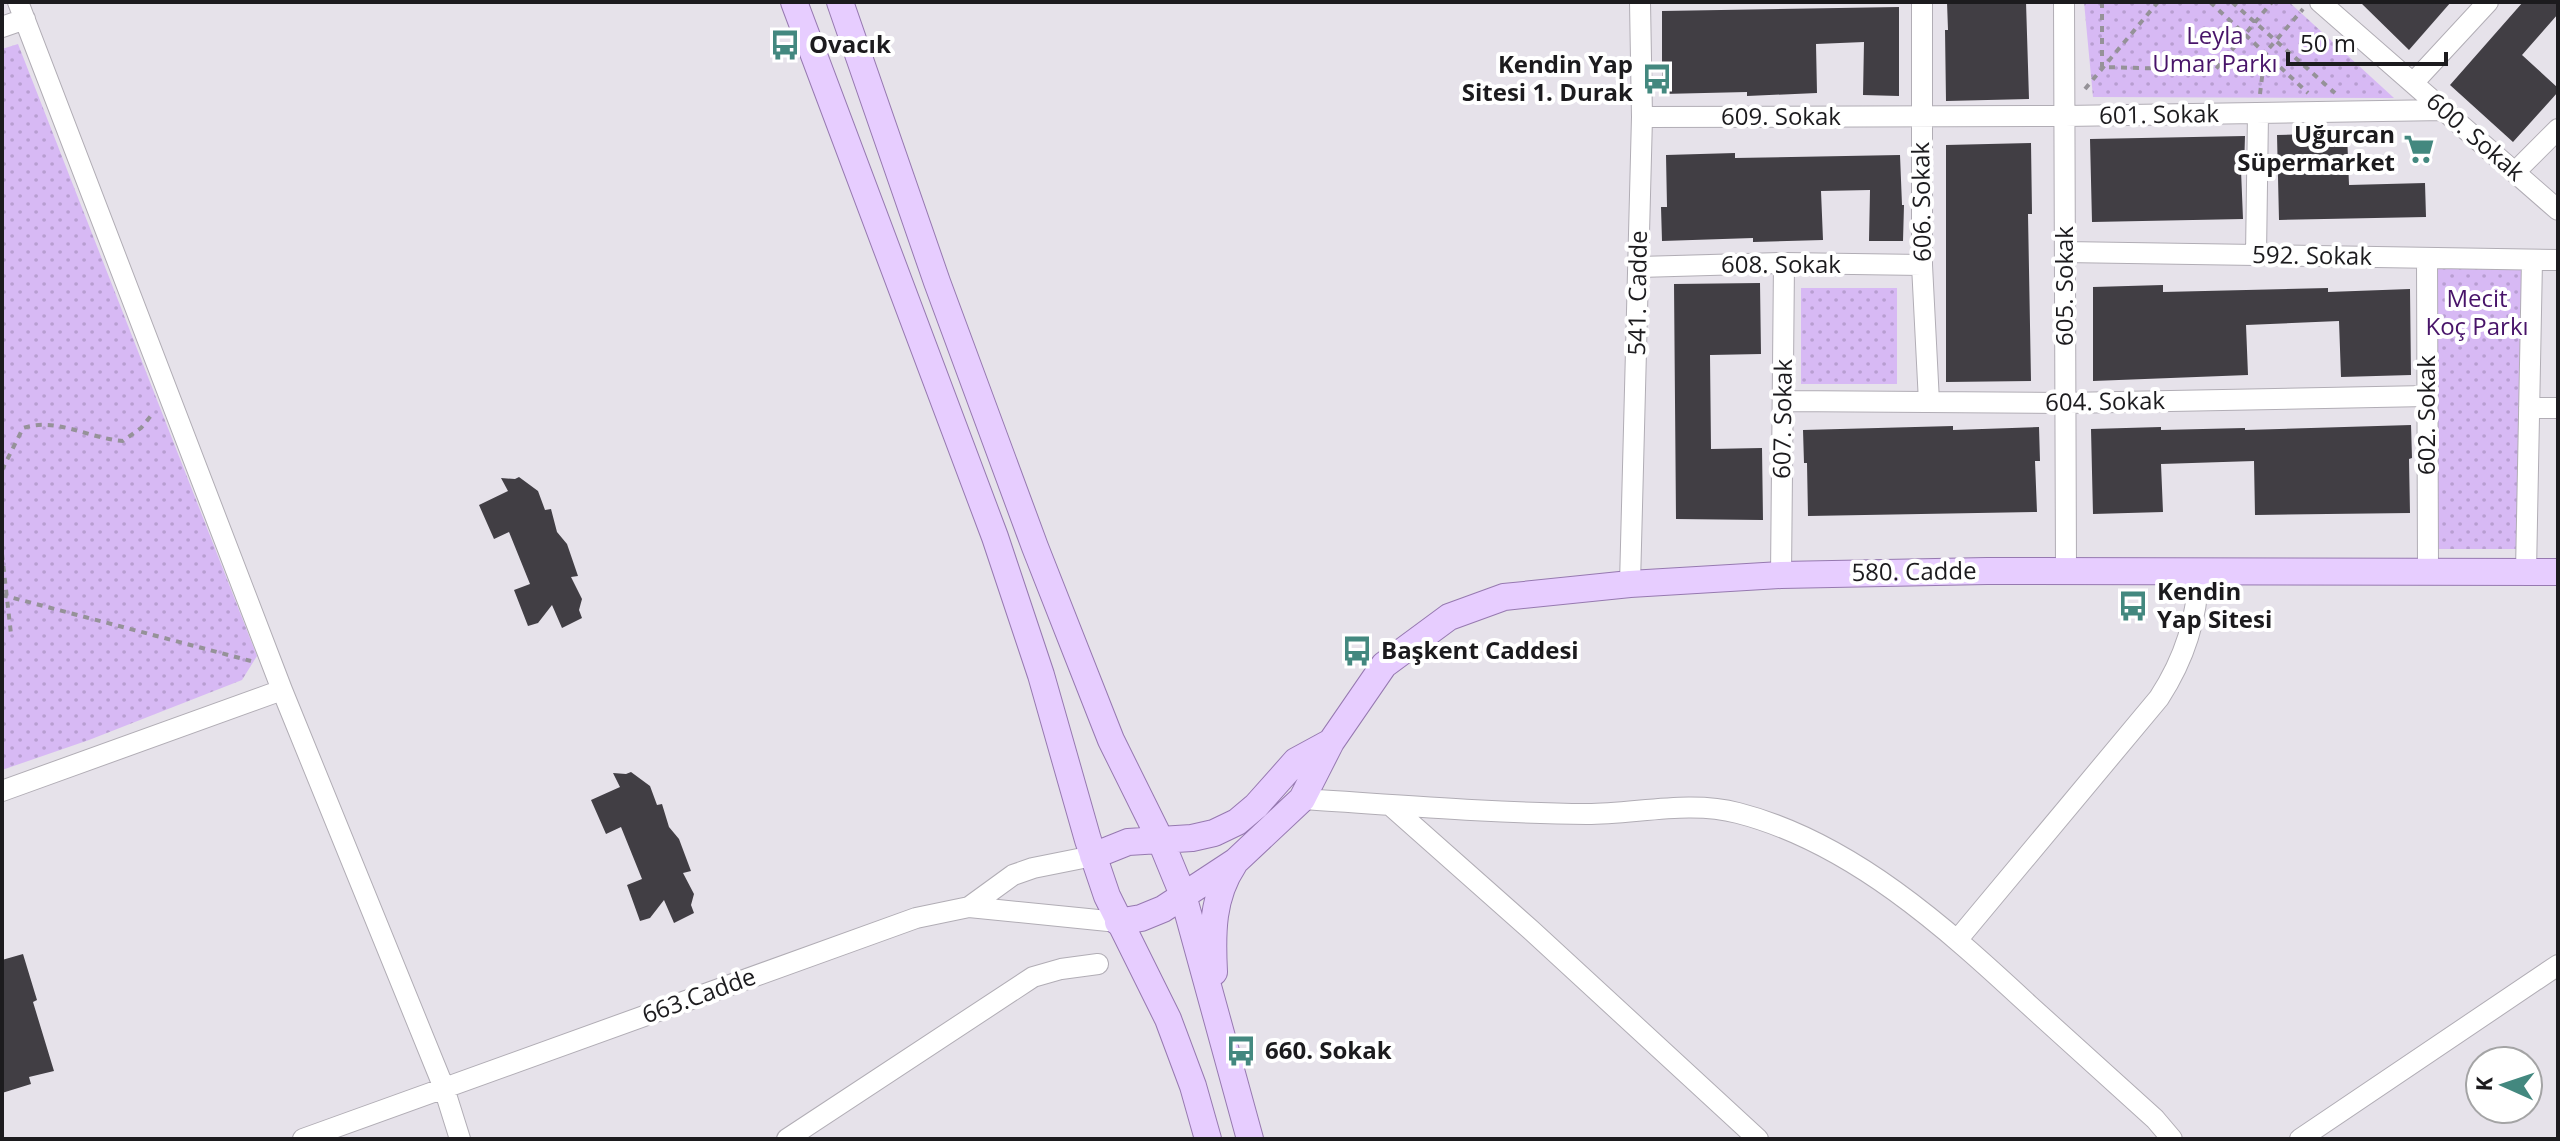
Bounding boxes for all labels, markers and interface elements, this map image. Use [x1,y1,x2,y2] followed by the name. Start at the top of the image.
[2288,16,2446,66] scale bar
[2152,18,2278,79] park label: Leyla Umar Parkı
[2300,26,2356,59] text: 50 m
[809,27,891,60] place label: Ovacık
[768,28,802,62] bus stop icon: Ovacık
[1462,47,1633,108] place label: Kendin Yap Sitesi 1. Durak
[1640,62,1674,96] bus stop icon: Kendin Yap Sitesi 1. Durak
[2420,84,2532,188] street label: 600. Sokak
[2099,96,2220,131] street label: 601. Sokak
[1721,99,1841,132] street label: 609. Sokak
[2237,117,2395,178] place label: Uğurcan Süpermarket
[2402,132,2436,166] supermarket icon: Uğurcan Süpermarket
[1903,141,1938,262] street label: 606. Sokak
[2047,226,2080,346] street label: 605. Sokak
[1619,230,1654,356] street label: 541. Cadde
[2252,237,2373,272] street label: 592. Sokak
[1721,247,1841,280] street label: 608. Sokak
[2425,281,2529,342] park label: Mecit Koç Parkı
[2409,355,2442,475] street label: 602. Sokak
[1764,358,1799,479] street label: 607. Sokak
[2045,383,2166,418] street label: 604. Sokak
[1851,553,1977,588] street label: 580. Cadde
[2157,574,2272,635] place label: Kendin Yap Sitesi
[2116,589,2150,623] bus stop icon: Kendin Yap Sitesi
[1381,633,1579,666] place label: Başkent Caddesi
[1340,634,1374,668] bus stop icon: Başkent Caddesi
[637,959,760,1030] street label: 663.Cadde
[1265,1033,1392,1066] place label: 660. Sokak
[1224,1034,1258,1068] bus stop icon: 660. Sokak
[2464,1045,2544,1125] north arrow
[2468,1075,2498,1092] text: K

